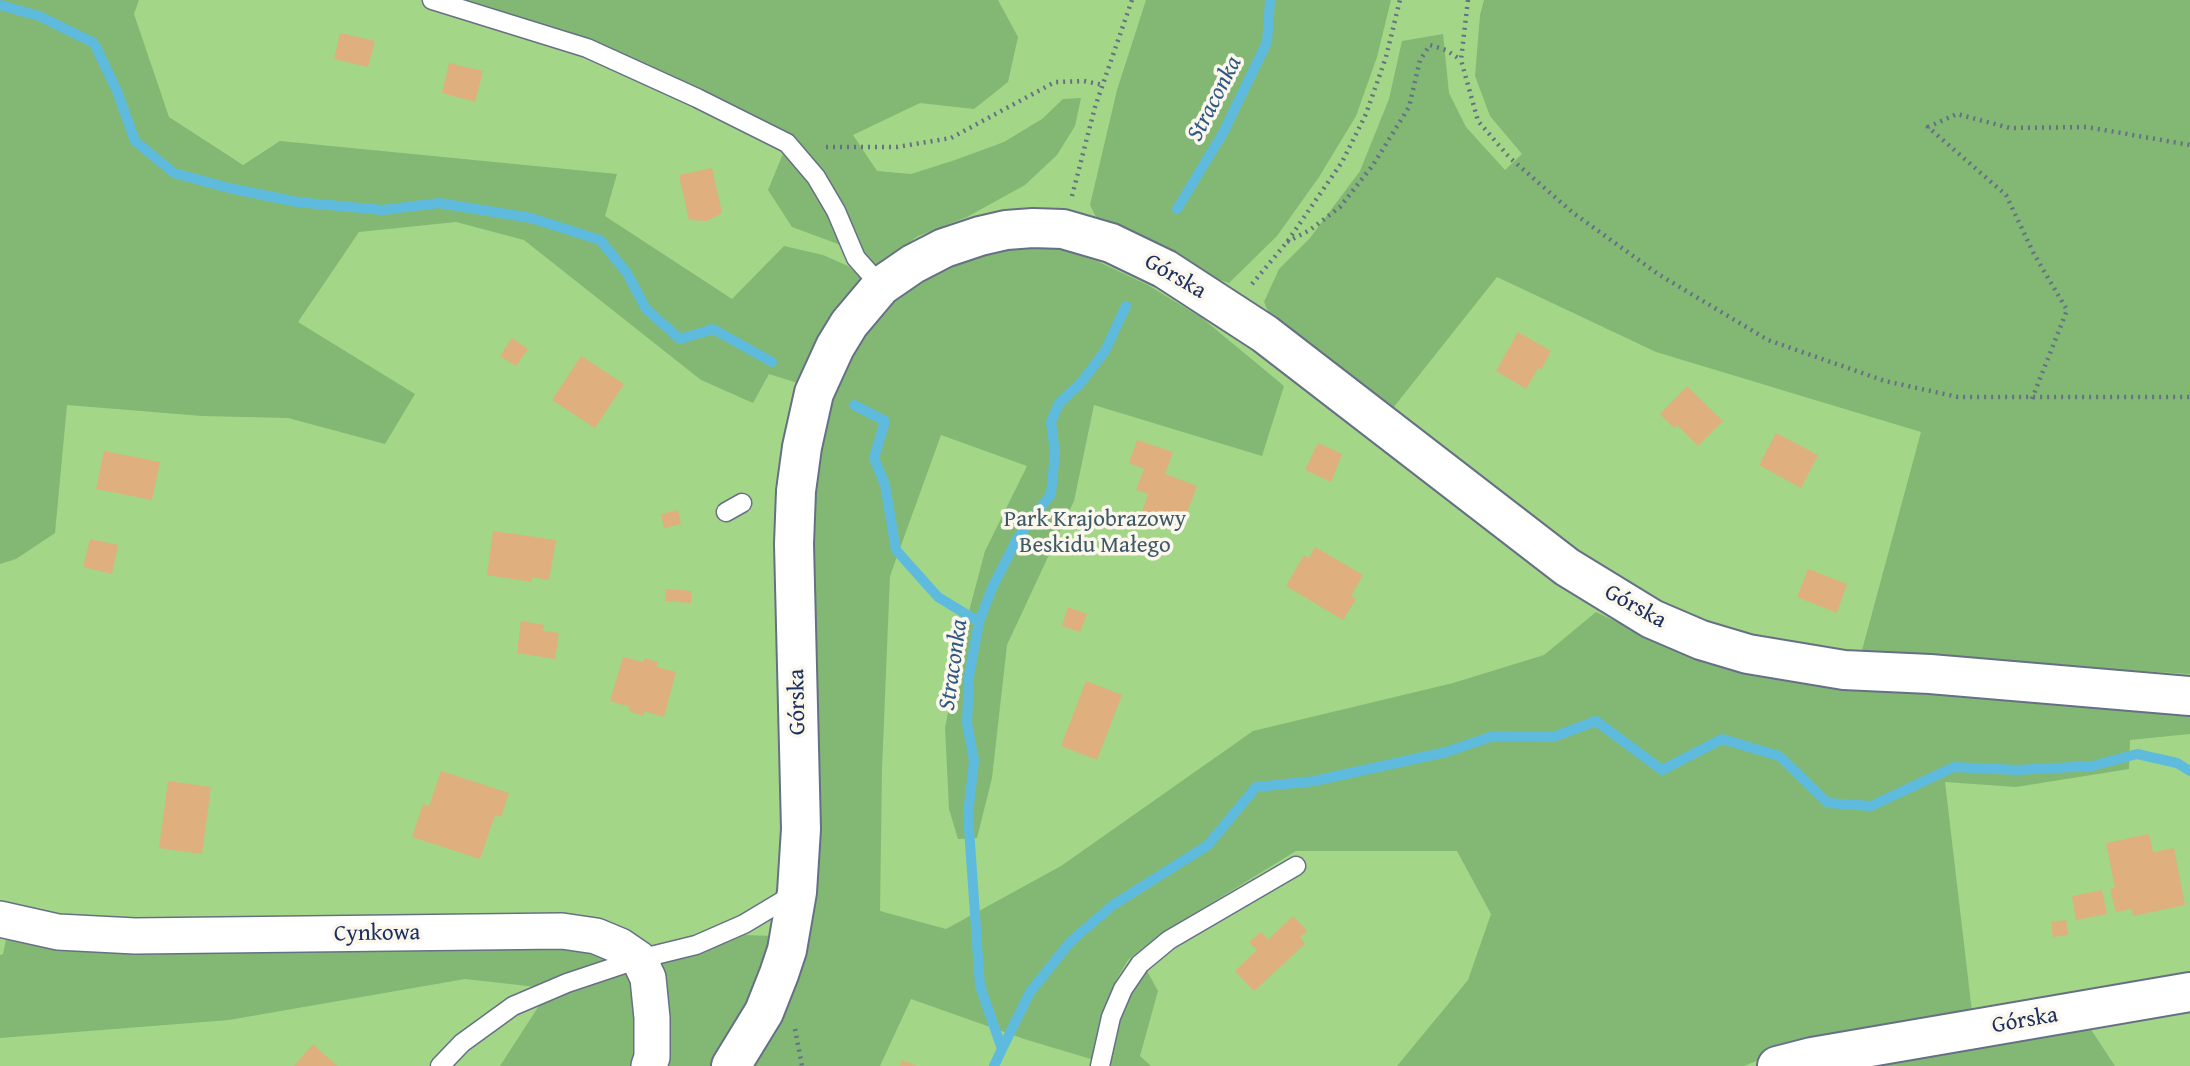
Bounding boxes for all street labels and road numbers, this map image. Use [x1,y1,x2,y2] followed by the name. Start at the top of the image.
[1139,248,1211,306] street label: Górska
[1599,579,1671,635] street label: Górska
[784,669,812,735] street label: Górska
[334,919,420,949] street label: Cynkowa
[1990,1002,2060,1040] street label: Górska

